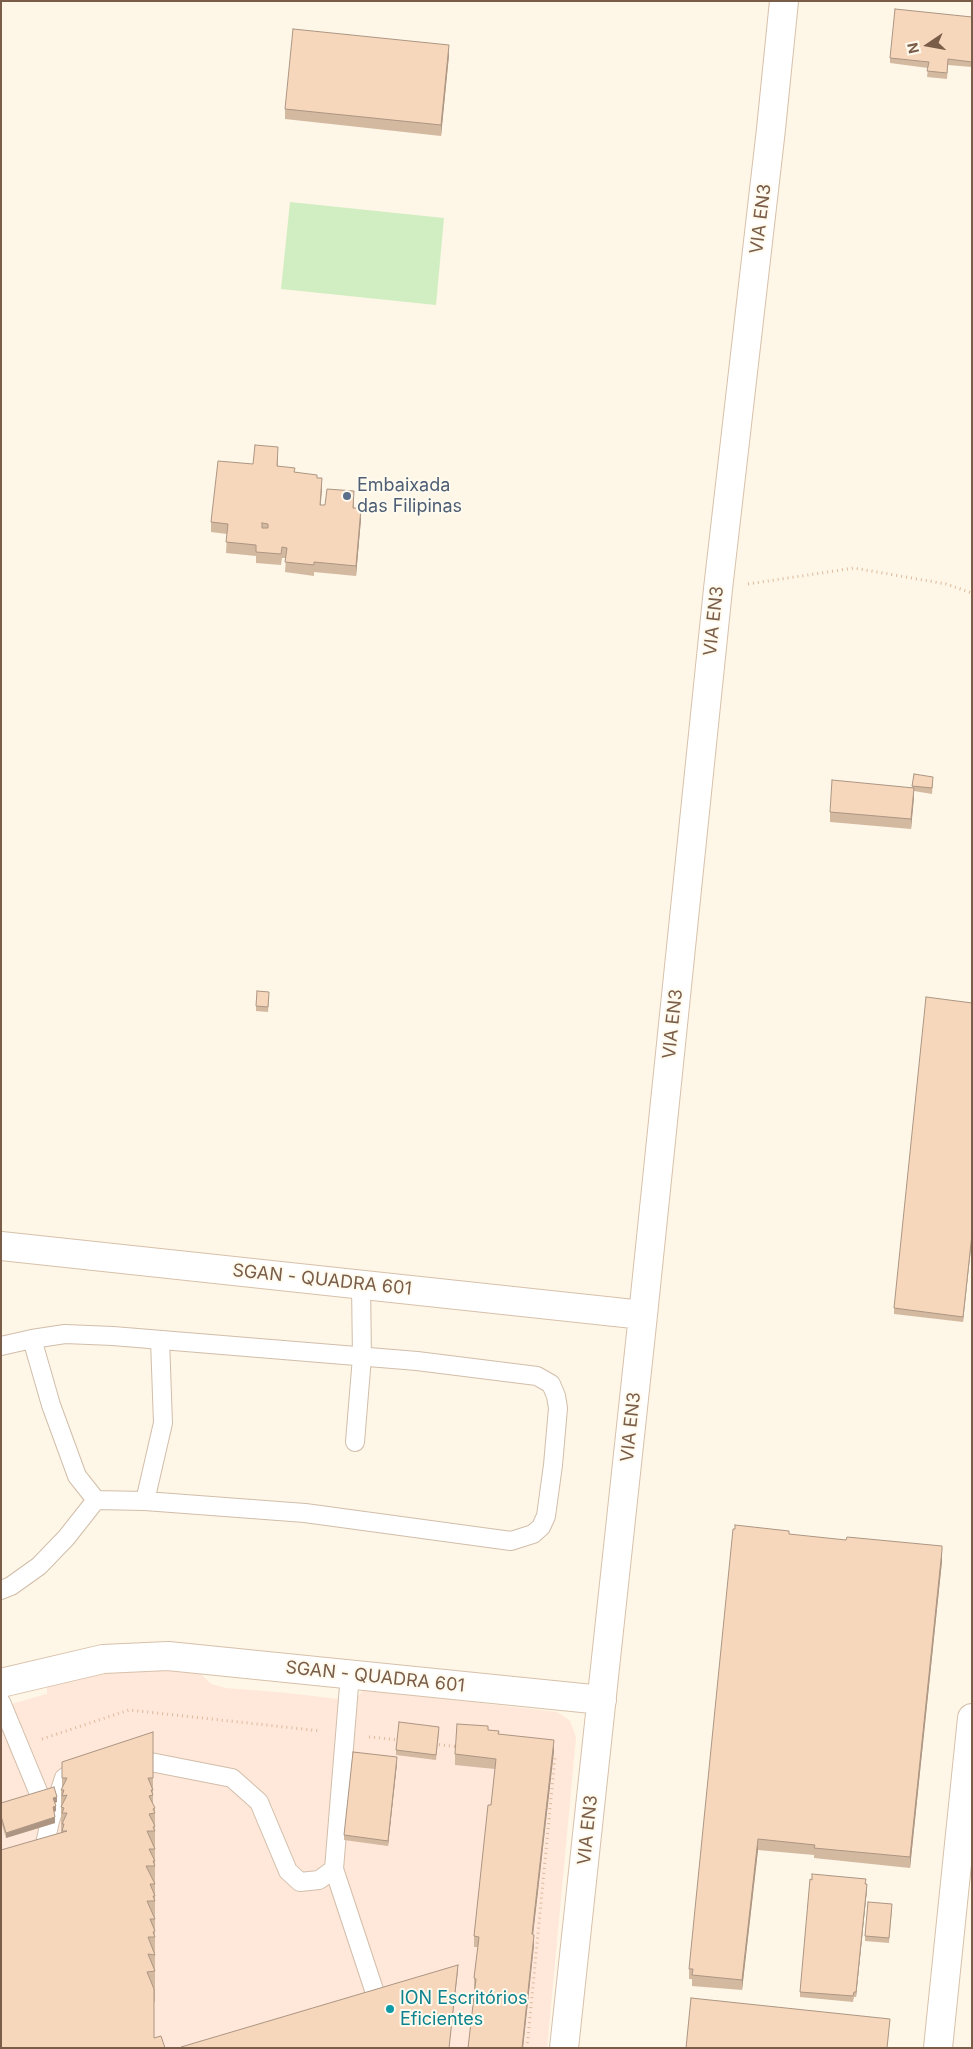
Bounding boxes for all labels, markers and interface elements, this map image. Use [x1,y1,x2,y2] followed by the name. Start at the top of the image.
[903,20,953,70] north arrow
[903,41,922,55] text: N
[746,183,776,255] street label: VIA EN3
[357,475,462,518] place label: Embaixada das Filipinas
[341,490,353,502] marker: Embaixada das Filipinas
[700,585,728,657] street label: VIA EN3
[659,988,687,1060] street label: VIA EN3
[231,1260,413,1300] street label: SGAN - QUADRA 601
[617,1391,645,1463] street label: VIA EN3
[284,1657,466,1697] street label: SGAN - QUADRA 601
[574,1794,602,1866] street label: VIA EN3
[400,1988,527,2030] place label: ION Escritórios Eficientes
[384,2003,396,2015] marker: ION Escritórios Eficientes

